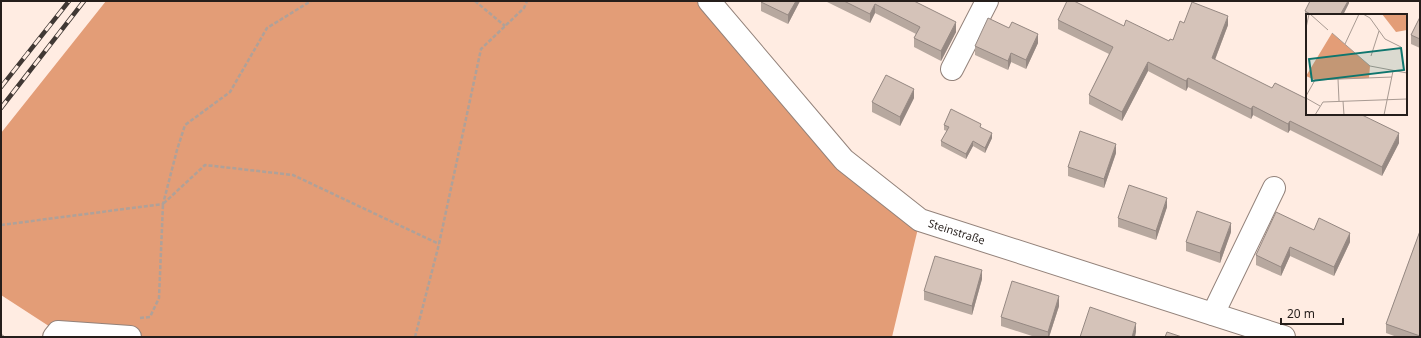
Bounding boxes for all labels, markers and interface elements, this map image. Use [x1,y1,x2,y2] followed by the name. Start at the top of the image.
[1306,14,1407,115] inset map
[927,215,987,247] street label: Steinstraße
[1281,300,1343,326] scale bar
[1287,305,1315,322] text: 20 m

